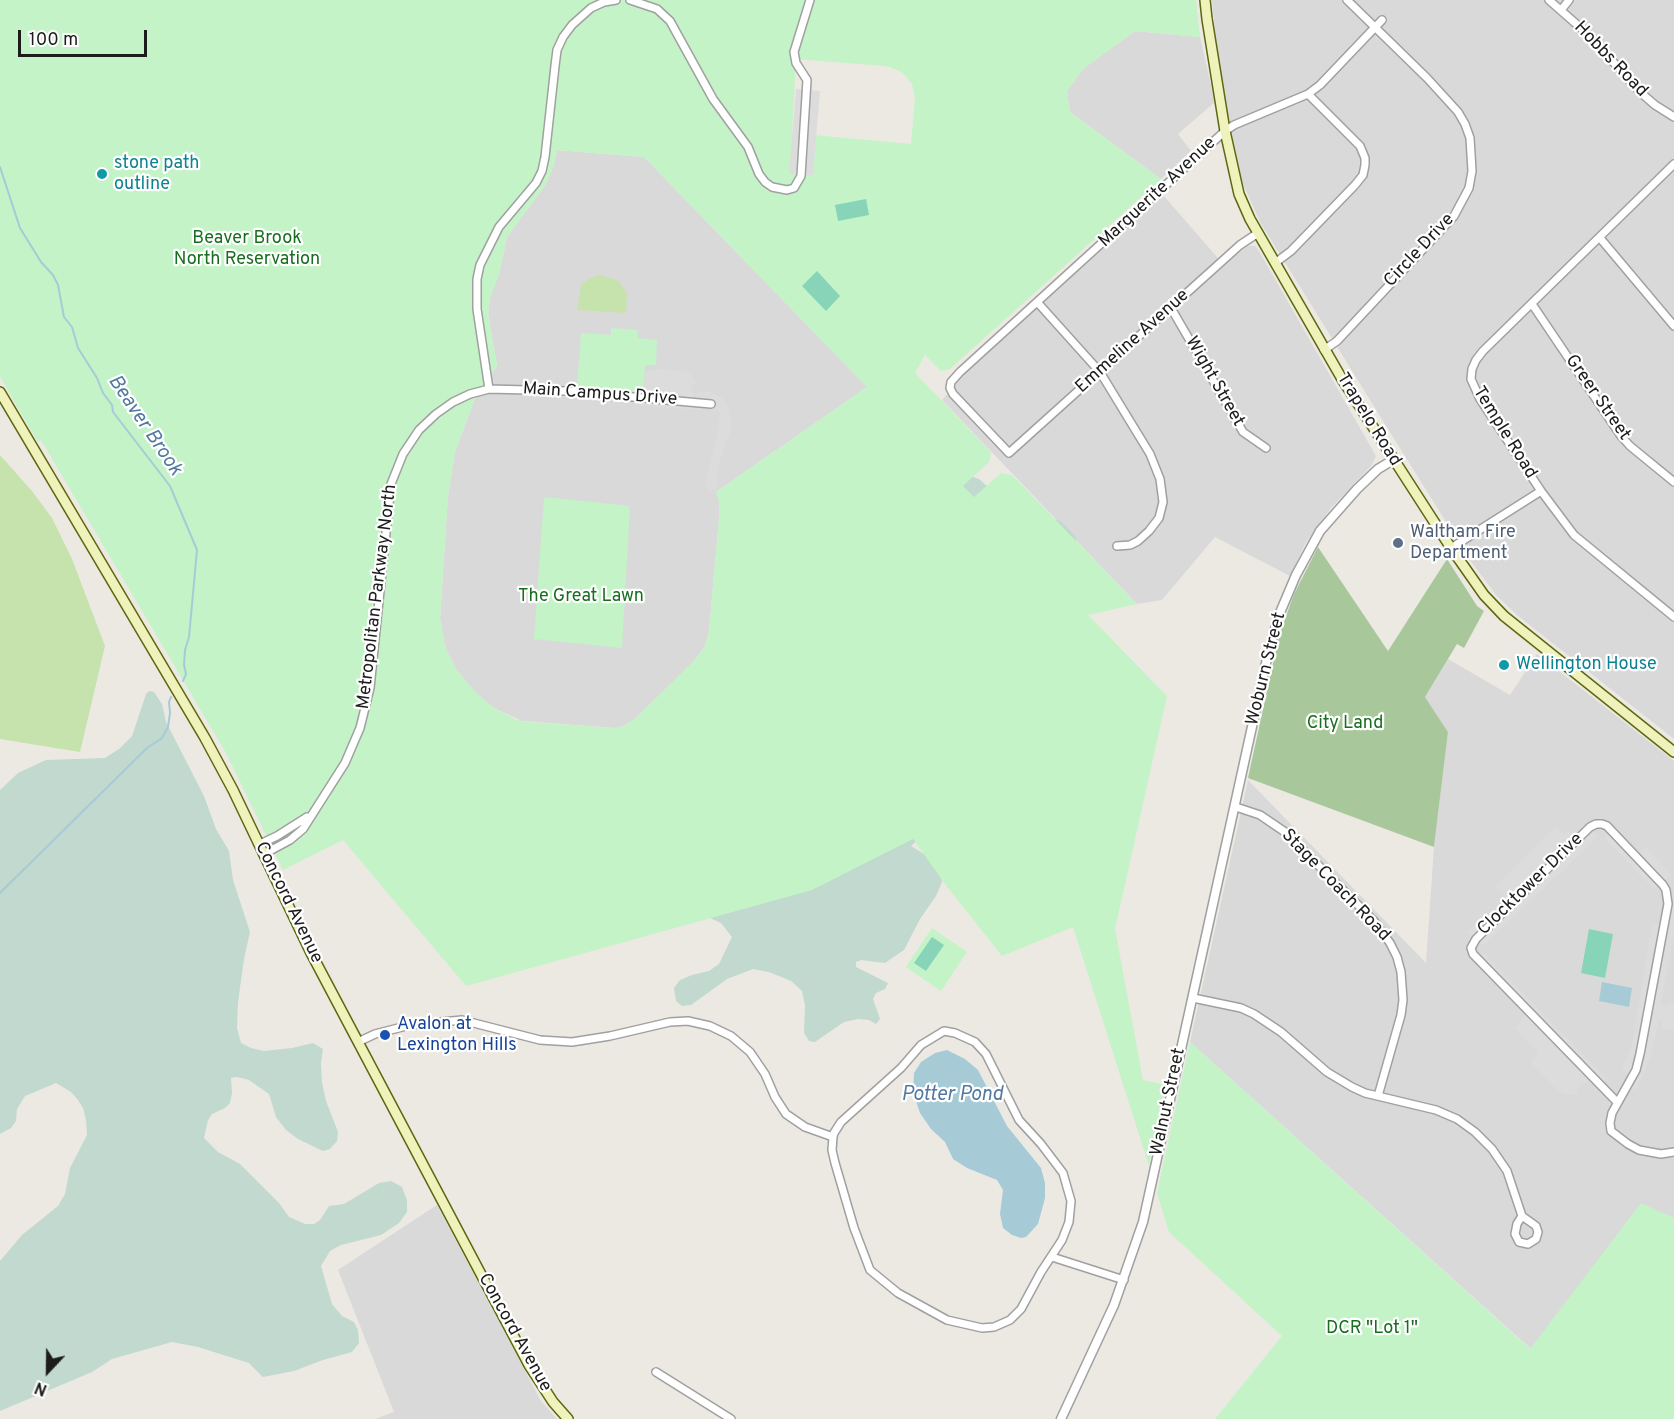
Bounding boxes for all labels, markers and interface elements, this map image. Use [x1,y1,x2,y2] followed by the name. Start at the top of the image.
[21,18,150,56] scale bar
[1569,18,1651,102] street label: Hobbs Road
[29,29,78,52] text: 100 m
[1095,133,1221,253] street label: Marguerite Avenue
[114,153,199,195] place label: stone path outline
[95,167,109,181] marker: stone path outline
[1380,210,1460,292] street label: Circle Drive
[174,228,320,270] park label: Beaver Brook North Reservation
[1072,285,1194,399] street label: Emmeline Avenue
[1180,333,1248,431] street label: Wight Street
[1560,351,1634,445] street label: Greer Street
[1331,369,1405,471] street label: Trapelo Road
[102,371,186,481] water label: Beaver Brook
[522,379,678,411] street label: Main Campus Drive
[1467,383,1541,483] street label: Temple Road
[353,483,403,711] street label: Metropolitan Parkway North
[1410,522,1516,564] place label: Waltham Fire Department
[1391,536,1405,550] marker: Waltham Fire Department
[518,586,644,608] park label: The Great Lawn
[1242,610,1292,728] street label: Woburn Street
[1516,654,1657,676] place label: Wellington House
[1497,658,1511,672] marker: Wellington House
[1307,713,1383,735] park label: City Land
[1276,825,1394,947] street label: Stage Coach Road
[1474,829,1588,941] street label: Clocktower Drive
[249,839,327,967] street label: Concord Avenue
[397,1014,517,1056] place label: Avalon at Lexington Hills
[378,1028,392,1042] marker: Avalon at Lexington Hills
[1147,1046,1191,1158] street label: Walnut Street
[901,1084,1003,1108] water label: Potter Pond
[472,1270,556,1396] street label: Concord Avenue
[1326,1318,1418,1340] park label: DCR "Lot 1"
[18,1341,78,1401] north arrow
[32,1376,50,1399] text: N

